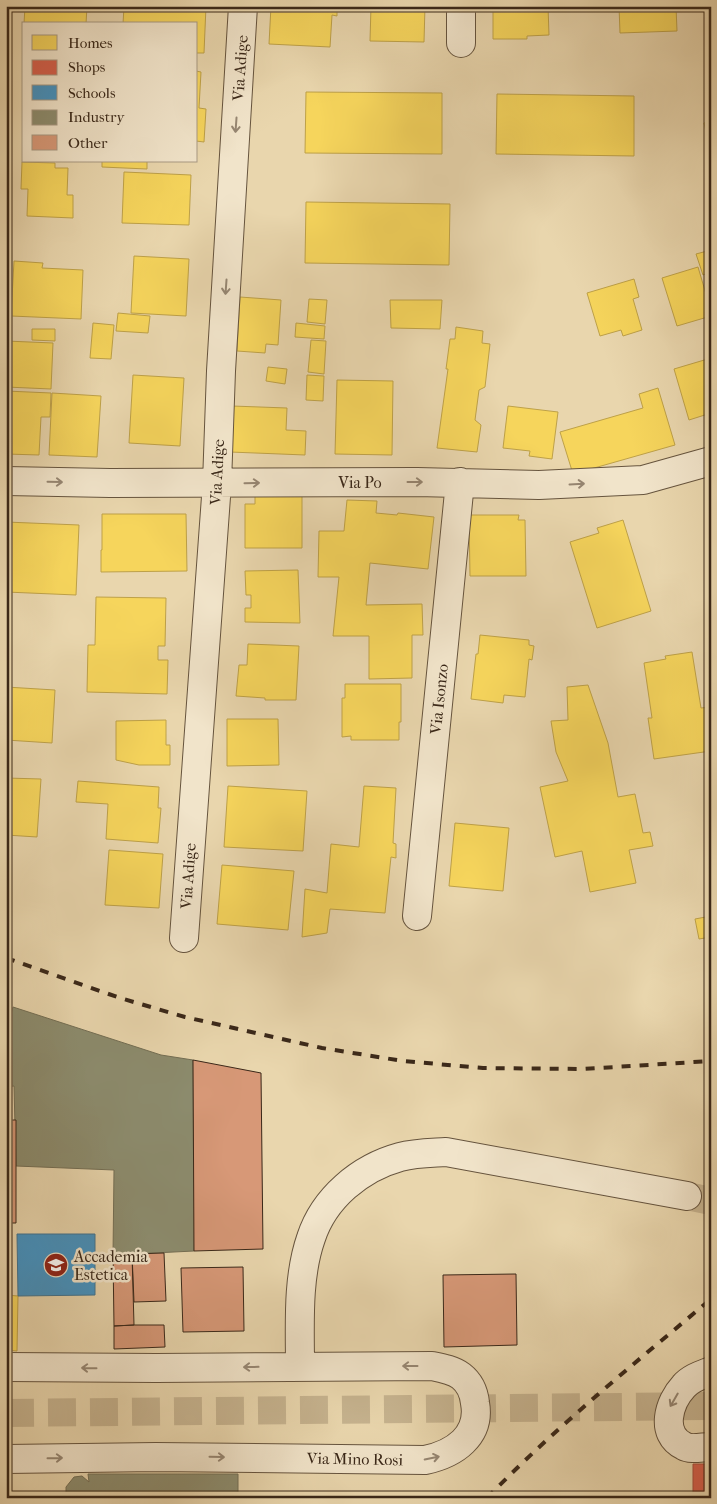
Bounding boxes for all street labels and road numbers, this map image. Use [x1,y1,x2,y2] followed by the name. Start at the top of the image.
[228,34,252,103] street label: Via Adige
[206,438,228,507] street label: Via Adige
[337,473,382,492] street label: Via Po
[426,663,452,736] street label: Via Isonzo
[176,842,200,911] street label: Via Adige
[306,1449,404,1469] street label: Via Mino Rosi

